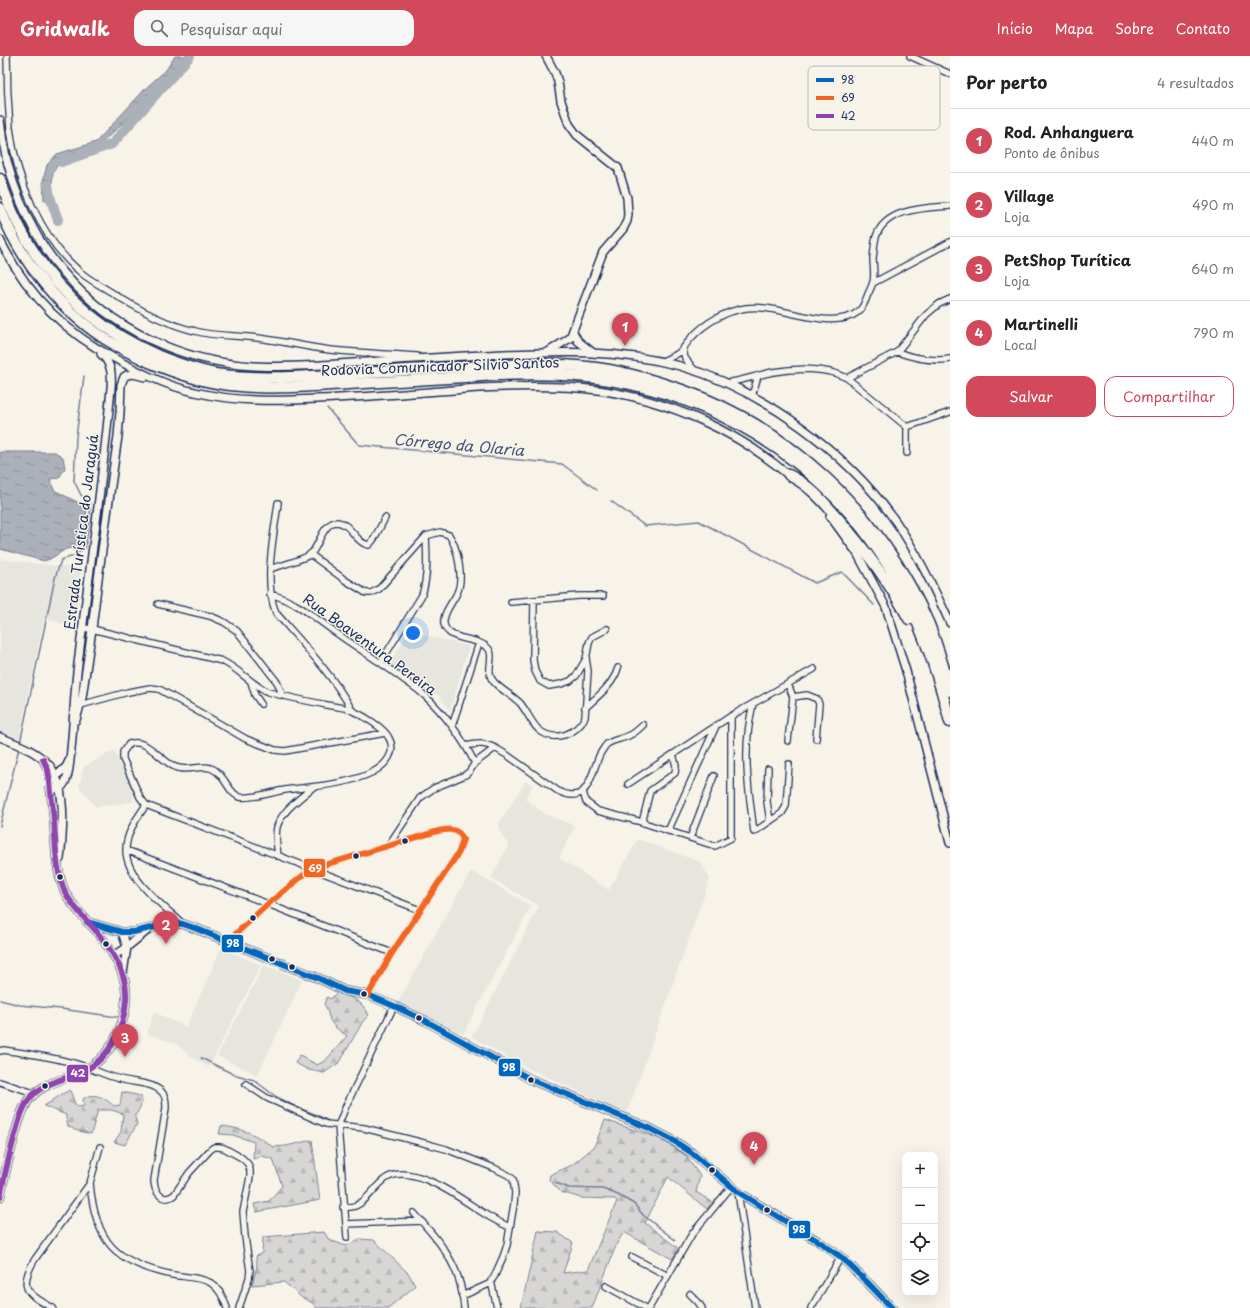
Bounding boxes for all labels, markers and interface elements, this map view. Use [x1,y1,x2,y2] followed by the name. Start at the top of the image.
[134,10,414,46] search box
[20,14,110,42] text: Gridwalk
[148,17,170,39] icon: search
[180,17,283,40] text: Pesquisar aqui
[997,18,1033,39] text: Início
[1055,18,1093,39] text: Mapa
[1115,18,1154,39] text: Sobre
[1176,18,1230,39] text: Contato
[808,66,940,130] legend
[966,69,1047,95] text: Por perto
[841,71,854,88] text: 98
[1157,73,1234,92] text: 4 resultados
[841,89,855,106] text: 69
[841,107,856,124] text: 42
[1004,120,1134,143] text: Rod. Anhanguera
[976,131,982,150] text: 1
[1191,131,1234,150] text: 440 m
[1004,143,1099,162] text: Ponto de ônibus
[1004,184,1054,207] text: Village
[974,195,984,214] text: 2
[1192,195,1234,214] text: 490 m
[1004,207,1030,226] text: Loja
[1004,248,1131,271] text: PetShop Turítica
[975,259,983,278] text: 3
[1191,259,1234,278] text: 640 m
[1004,271,1030,290] text: Loja
[1004,312,1078,335] text: Martinelli
[612,313,638,346] pin: 1
[975,323,983,342] text: 4
[1193,323,1234,342] text: 790 m
[1004,335,1037,354] text: Local
[321,351,559,381] street label: Rodovia Comunicador Silvio Santos
[966,376,1096,417] button: Salvar
[1104,376,1234,417] button: Compartilhar
[393,427,526,461] water label: Córrego da Olaria
[59,433,103,631] street label: Estrada Turística do Jaraguá
[299,588,442,700] street label: Rua Boaventura Pereira
[403,623,423,643] your location
[400,836,410,846] unlabelled marker
[351,851,361,861] unlabelled marker
[303,858,326,878] line badge: 69
[308,859,322,876] text: 69
[55,872,65,882] unlabelled marker
[153,911,179,944] pin: 2
[248,913,258,923] unlabelled marker
[221,934,244,953] line badge: 98
[226,934,240,951] text: 98
[101,939,111,949] unlabelled marker
[267,954,277,964] unlabelled marker
[287,962,297,972] unlabelled marker
[359,989,369,999] unlabelled marker
[414,1013,424,1023] unlabelled marker
[112,1024,138,1057] pin: 3
[498,1058,521,1077] line badge: 98
[502,1058,516,1075] text: 98
[66,1064,89,1083] line badge: 42
[71,1064,86,1081] text: 42
[526,1075,536,1085] unlabelled marker
[40,1081,50,1091] unlabelled marker
[741,1132,767,1165] pin: 4
[902,1152,938,1296] map controls
[902,1152,938,1188] button: +
[707,1165,717,1175] unlabelled marker
[902,1188,938,1224] button: −
[762,1205,772,1215] unlabelled marker
[788,1220,811,1239] line badge: 98
[792,1220,806,1237] text: 98
[902,1224,938,1260] button: locate
[902,1260,938,1296] button: layers

